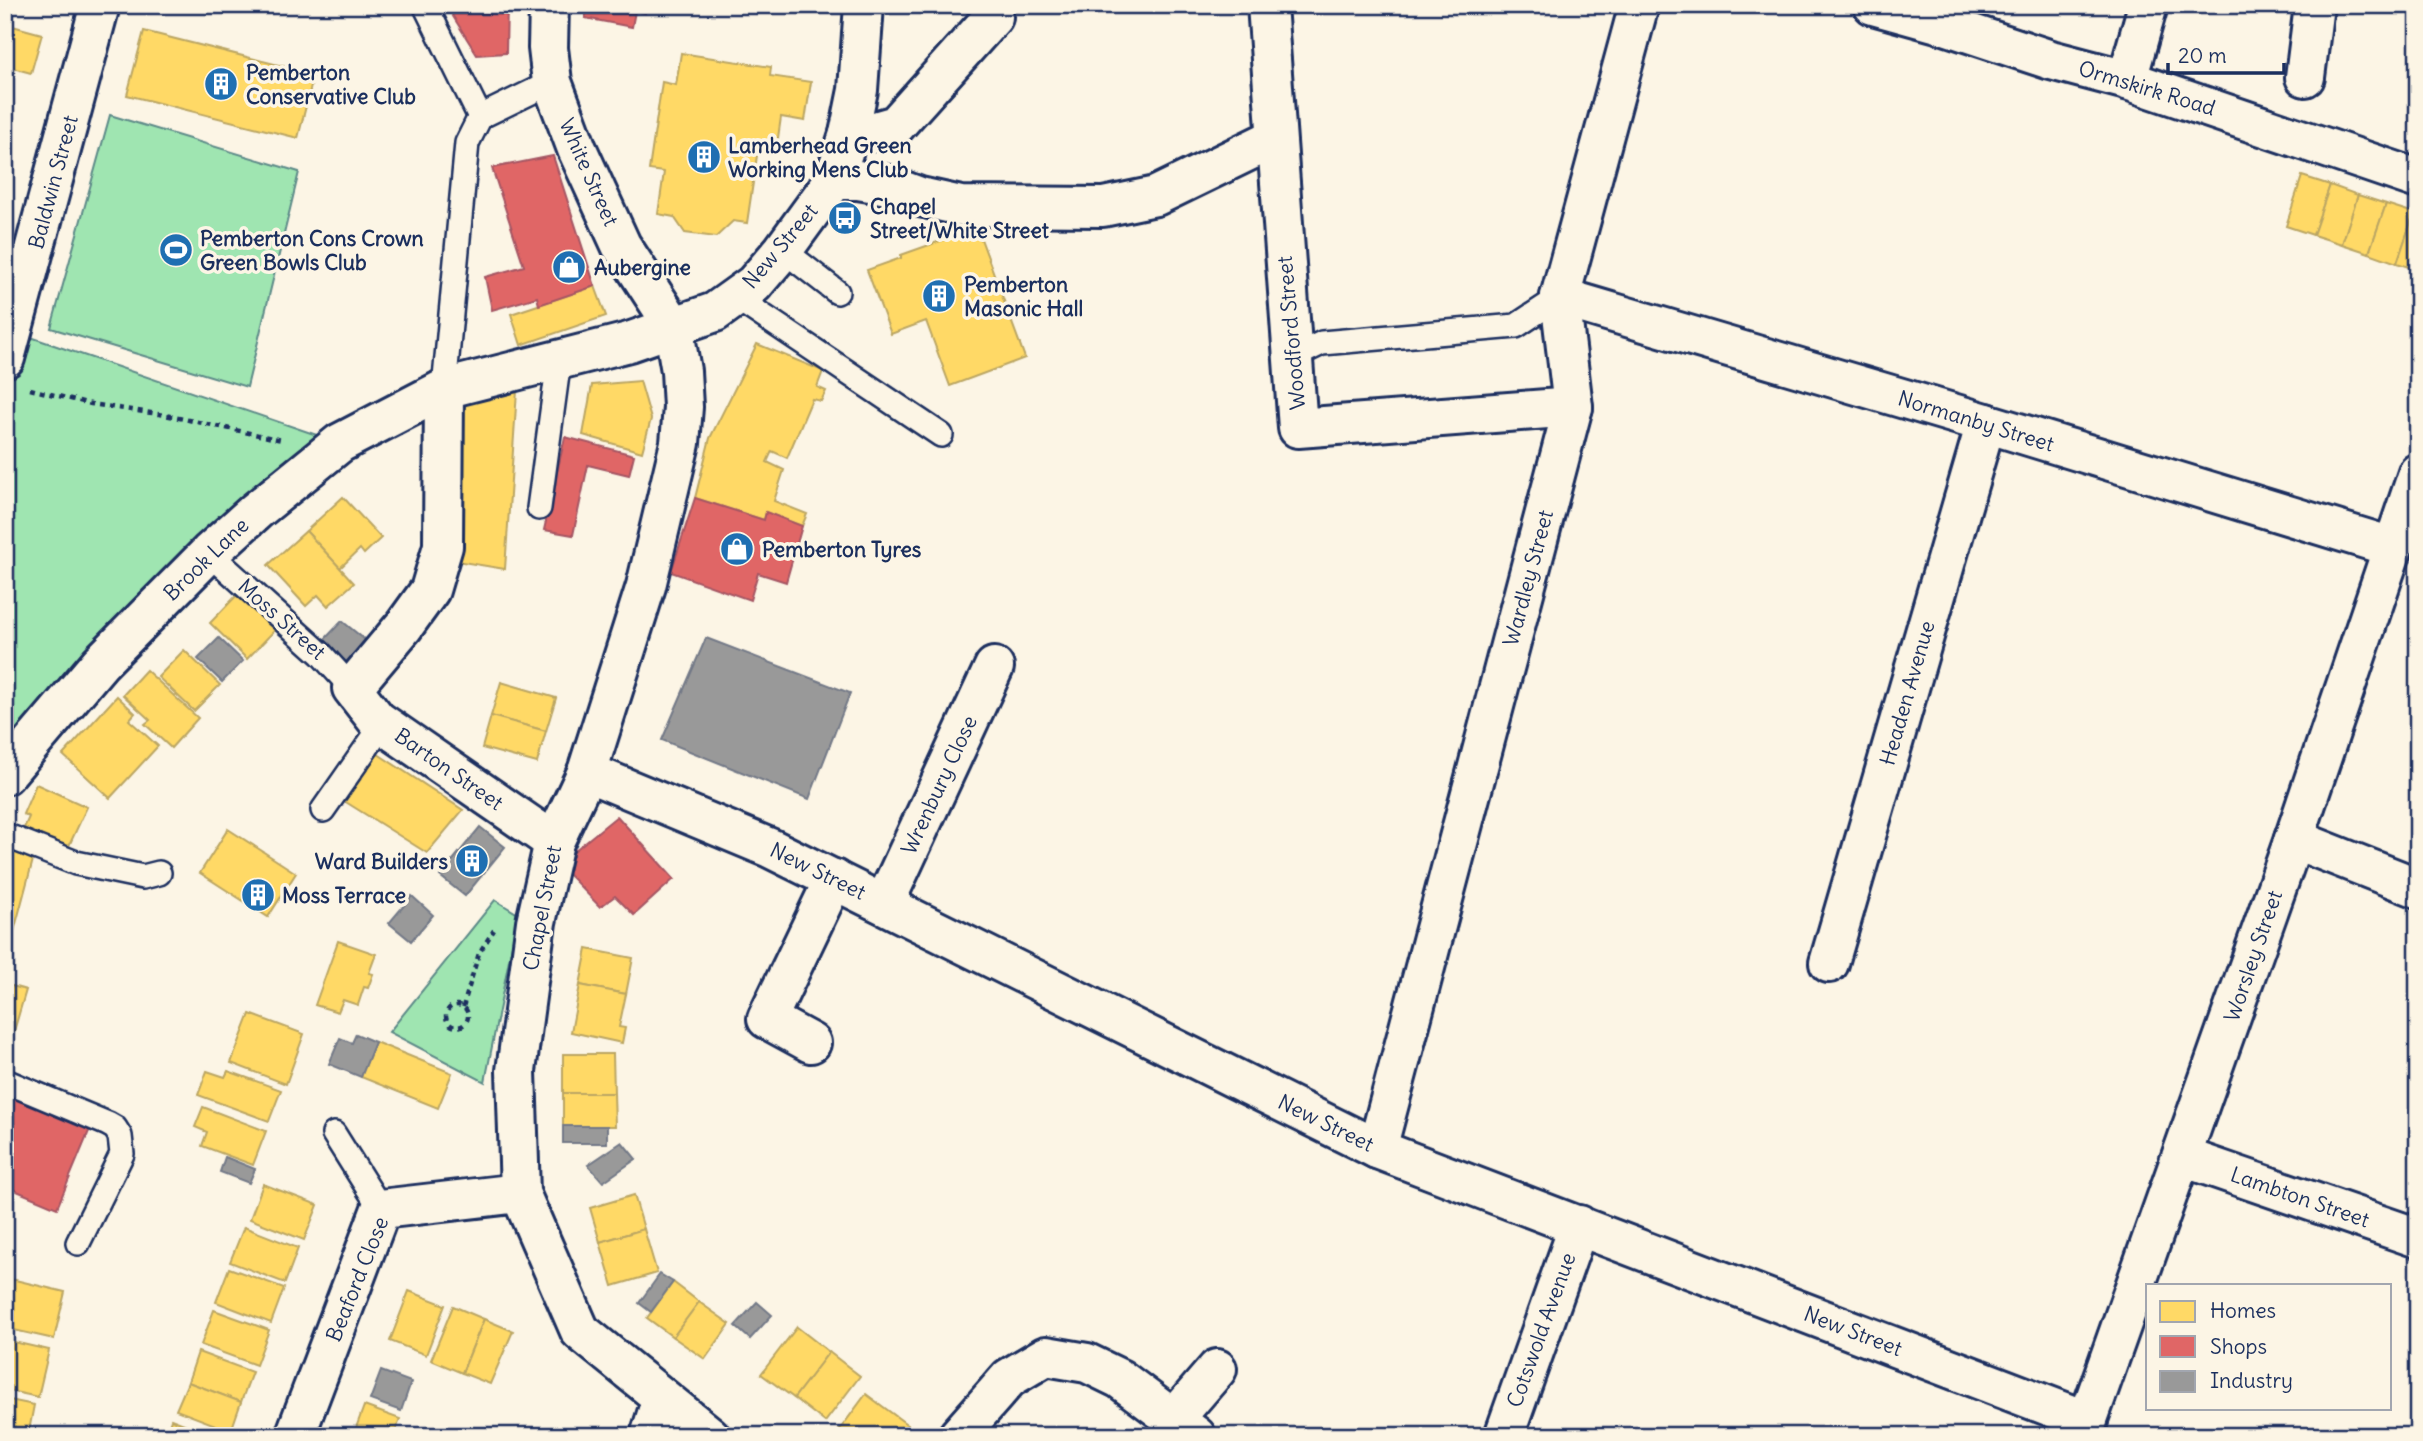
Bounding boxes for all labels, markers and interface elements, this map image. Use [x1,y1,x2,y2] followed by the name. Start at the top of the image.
[2168,32,2283,76] scale bar
[2178,42,2227,69] text: 20 m
[2075,54,2219,122] street label: Ormskirk Road
[246,59,416,110] place label: Pemberton Conservative Club
[202,65,240,103] building icon: Pemberton Conservative Club
[22,112,84,252] street label: Baldwin Street
[553,114,625,230] street label: White Street
[728,132,912,183] place label: Lamberhead Green Working Mens Club
[685,138,723,176] building icon: Lamberhead Green Working Mens Club
[870,193,1050,244] place label: Chapel Street/White Street
[736,198,824,294] street label: New Street
[826,199,864,237] bus stop icon: Chapel Street/White Street
[200,225,424,276] place label: Pemberton Cons Crown Green Bowls Club
[157,231,195,269] sports icon: Pemberton Cons Crown Green Bowls Club
[550,248,588,286] shop icon: Aubergine
[594,254,691,281] place label: Aubergine
[1271,255,1311,411] street label: Woodford Street
[964,271,1083,322] place label: Pemberton Masonic Hall
[920,277,958,315] building icon: Pemberton Masonic Hall
[1895,384,2057,458] street label: Normanby Street
[1497,507,1559,649] street label: Wardley Street
[158,512,254,606] street label: Brook Lane
[718,530,756,568] shop icon: Pemberton Tyres
[762,536,922,563] place label: Pemberton Tyres
[233,573,331,665] street label: Moss Street
[1873,618,1941,768] street label: Headen Avenue
[895,711,983,859] street label: Wrenbury Close
[389,722,509,816] street label: Barton Street
[766,836,870,906] street label: New Street
[453,842,491,880] building icon: Ward Builders
[517,843,567,973] street label: Chapel Street
[315,848,448,875] place label: Ward Builders
[239,876,277,914] building icon: Moss Terrace
[282,882,406,909] place label: Moss Terrace
[2218,887,2288,1025] street label: Worsley Street
[1274,1088,1378,1158] street label: New Street
[2227,1161,2373,1233] street label: Lambton Street
[320,1213,394,1345] street label: Beaford Close
[1500,1249,1582,1411] street label: Cotswold Avenue
[2146,1284,2392,1410] legend
[2210,1297,2276,1324] text: Homes
[1800,1300,1906,1362] street label: New Street
[2210,1333,2267,1360] text: Shops
[2210,1367,2293,1394] text: Industry

